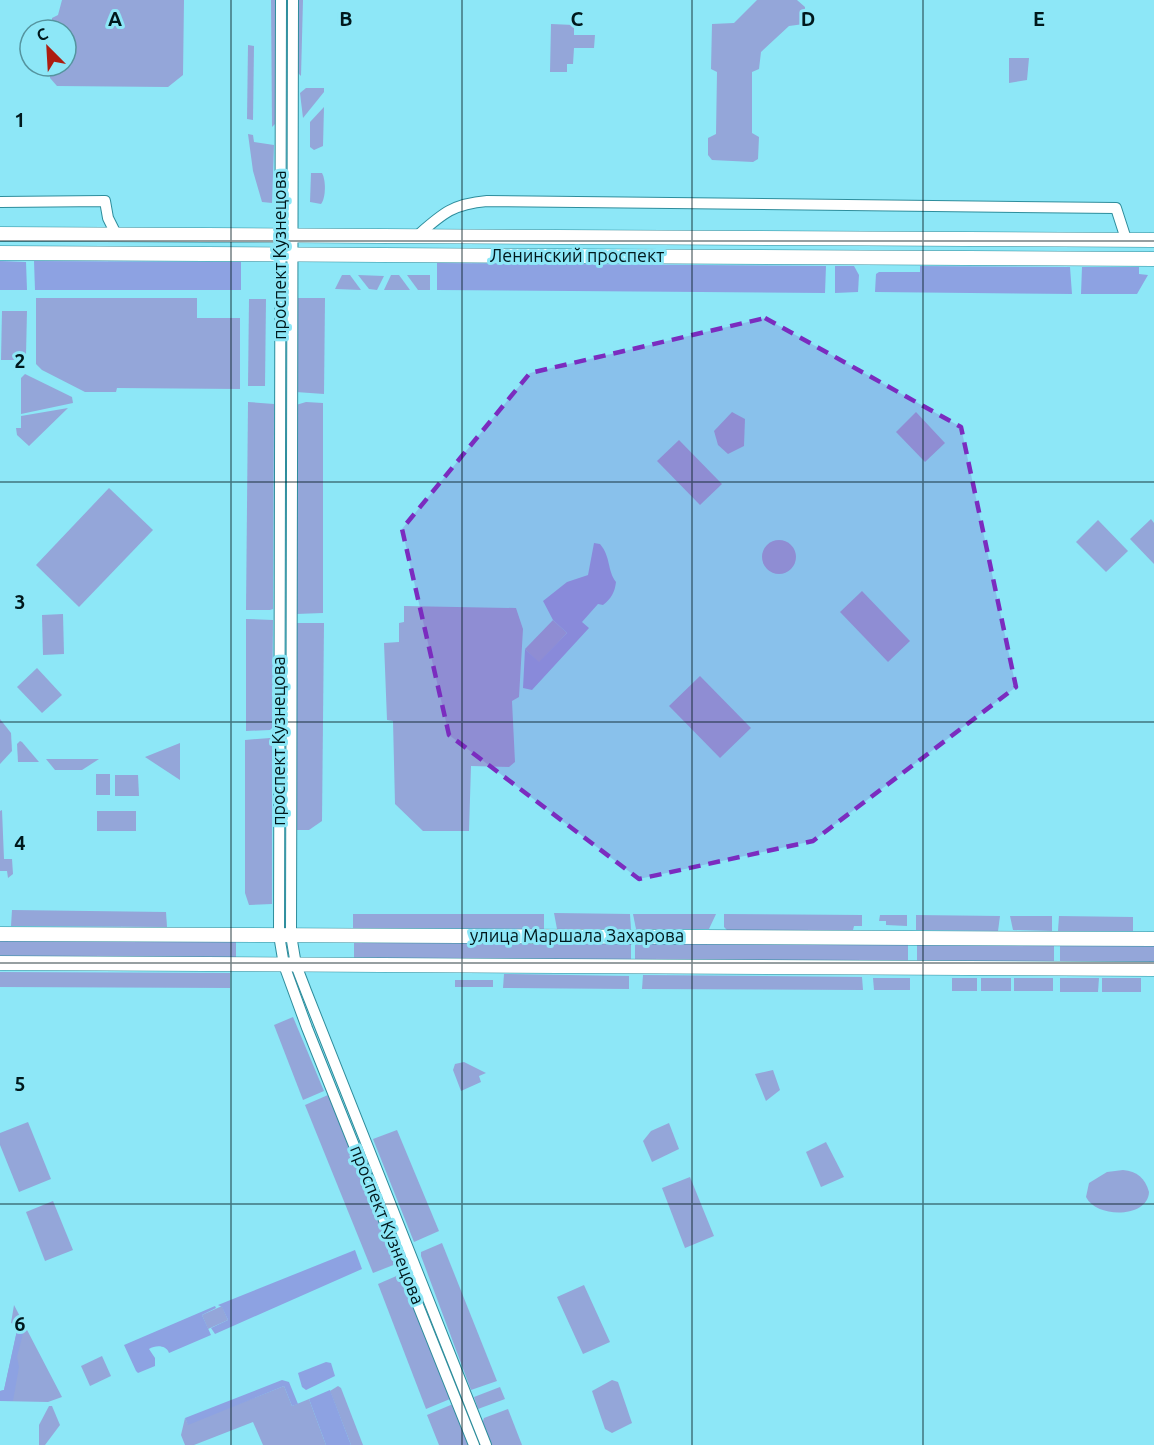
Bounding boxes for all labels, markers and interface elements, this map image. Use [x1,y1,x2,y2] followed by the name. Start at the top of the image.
[108,7,122,30] text: A
[339,7,353,30] text: B
[571,7,584,30] text: C
[801,7,815,30] text: D
[1033,7,1045,30] text: E
[18,18,78,78] north arrow
[34,24,50,45] text: С
[14,108,26,131] text: 1
[269,170,289,340] street label: проспект Кузнецова
[490,245,664,265] street label: Ленинский проспект
[14,349,26,372] text: 2
[14,590,26,613] text: 3
[268,656,288,826] street label: проспект Кузнецова
[14,831,26,854] text: 4
[470,925,684,945] street label: улица Маршала Захарова
[14,1072,26,1095] text: 5
[347,1142,429,1307] street label: проспект Кузнецова
[14,1312,26,1335] text: 6

